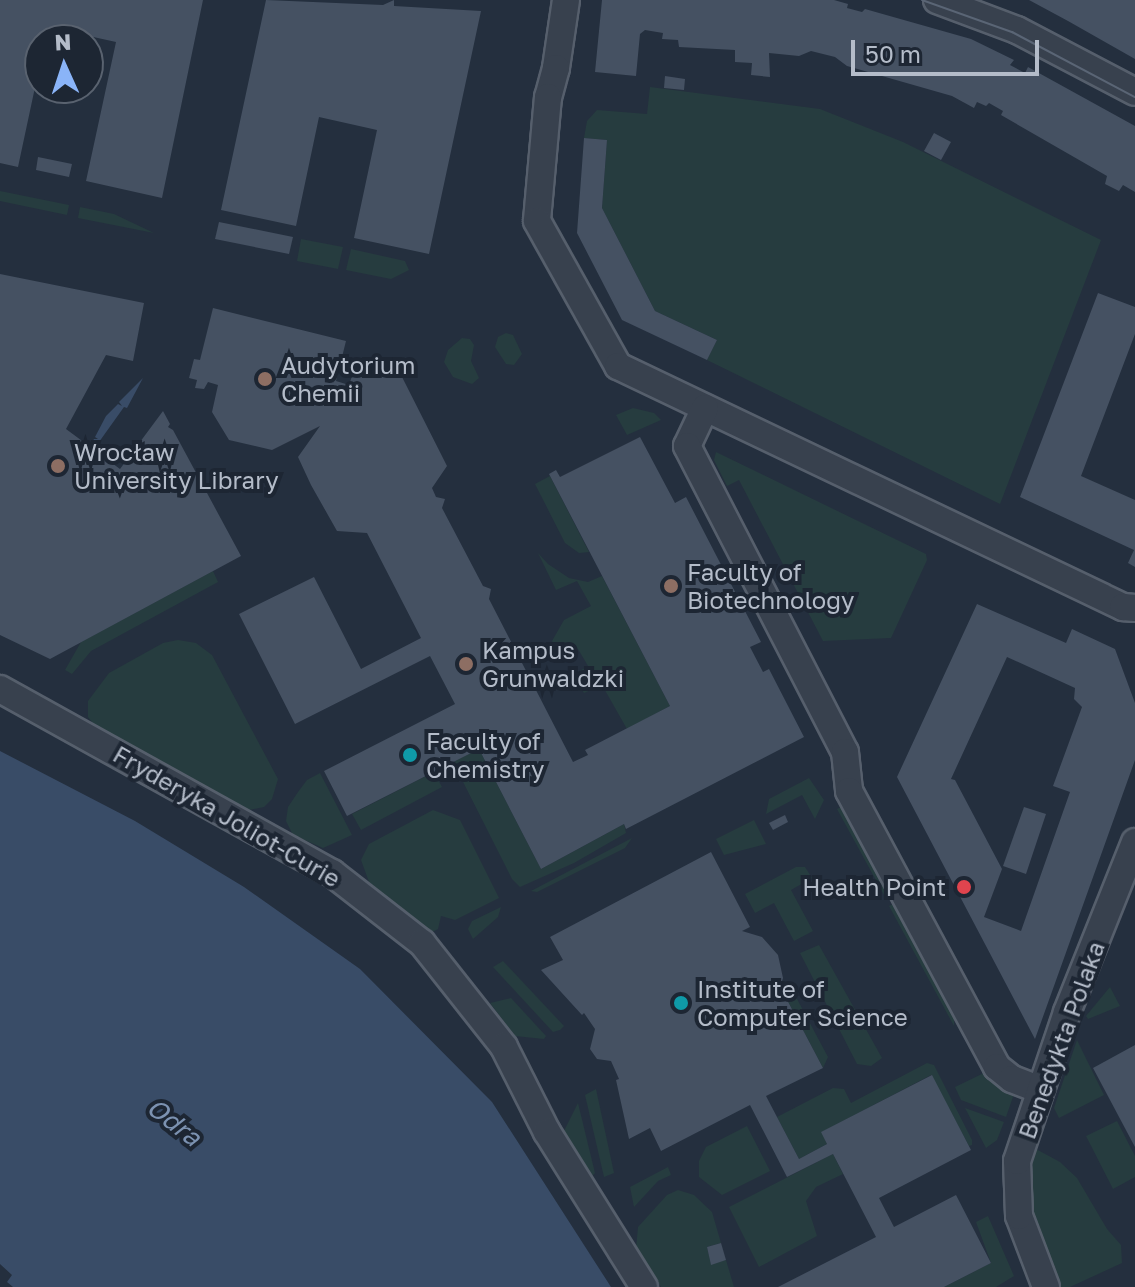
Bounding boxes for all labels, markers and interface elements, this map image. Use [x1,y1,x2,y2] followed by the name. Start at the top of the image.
[24,24,104,104] north arrow
[855,24,1043,74] scale bar
[54,28,72,55] text: N
[865,39,921,68] text: 50 m
[281,351,416,407] place label: Audytorium Chemii
[256,370,274,388] marker: Audytorium Chemii
[74,438,279,494] place label: Wrocław University Library
[49,457,67,475] marker: Wrocław University Library
[687,558,854,614] place label: Faculty of Biotechnology
[662,577,680,595] marker: Faculty of Biotechnology
[482,636,624,692] place label: Kampus Grunwaldzki
[457,655,475,673] marker: Kampus Grunwaldzki
[426,727,545,783] place label: Faculty of Chemistry
[108,739,346,893] street label: Fryderyka Joliot-Curie
[401,746,419,764] marker: Faculty of Chemistry
[802,873,946,901] place label: Health Point
[953,876,975,898] marker: Health Point
[1012,937,1110,1143] street label: Benedykta Polaka
[697,975,908,1031] place label: Institute of Computer Science
[672,994,690,1012] marker: Institute of Computer Science
[141,1091,207,1153] water label: Odra

